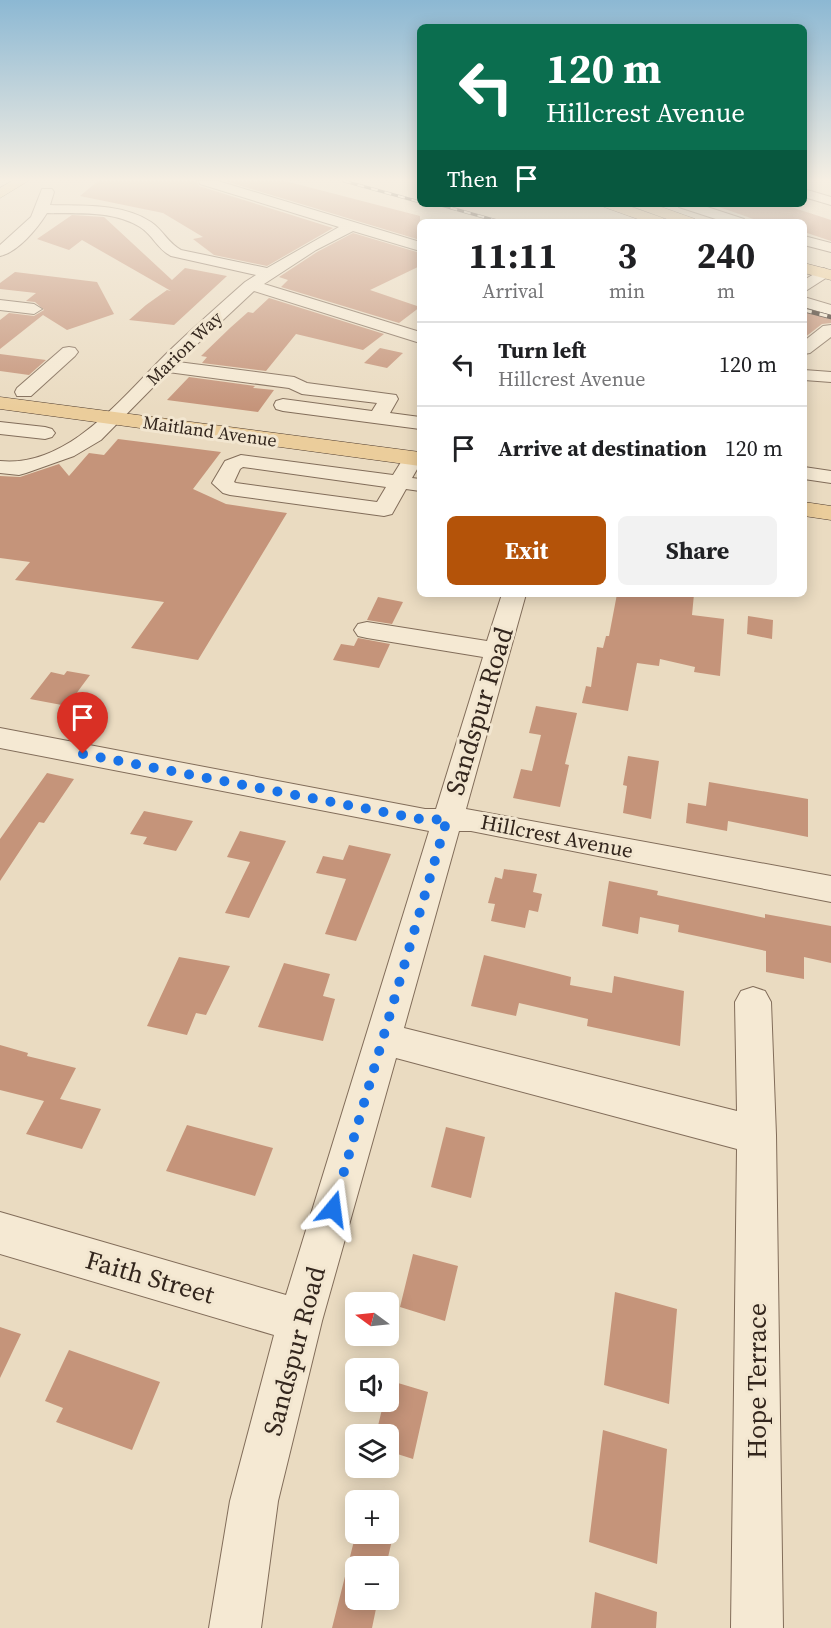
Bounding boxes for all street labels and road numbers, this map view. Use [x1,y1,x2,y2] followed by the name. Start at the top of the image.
[141,305,228,391] street label: Marion Way
[141,409,279,453] street label: Maitland Avenue
[436,622,522,799] street label: Sandspur Road
[478,807,636,865] street label: Hillcrest Avenue
[81,1241,219,1313] street label: Faith Street
[254,1262,334,1440] street label: Sandspur Road
[739,1303,775,1459] street label: Hope Terrace

